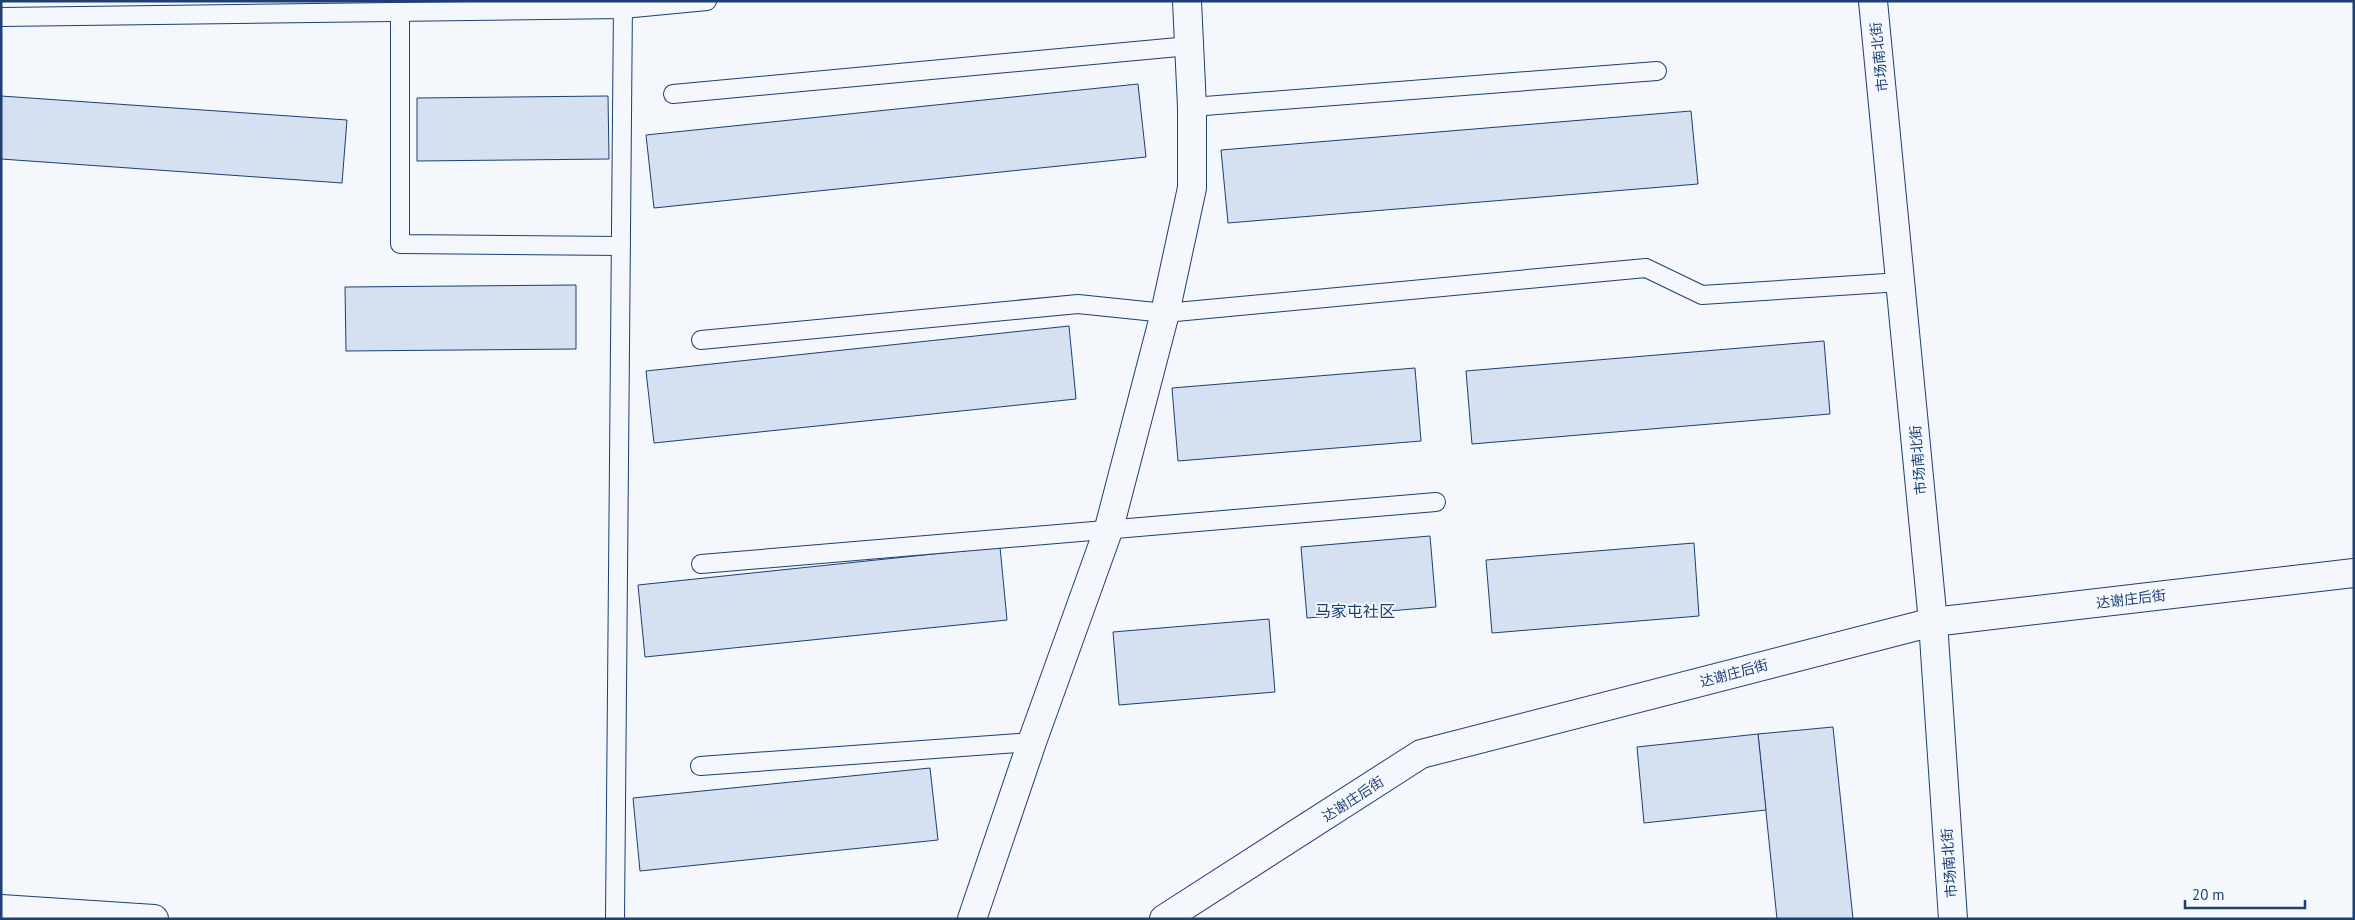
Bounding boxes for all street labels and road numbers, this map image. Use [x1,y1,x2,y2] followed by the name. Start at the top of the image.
[1866,21,1892,93] street label: 市场南北街
[1906,424,1930,496] street label: 市场南北街
[2095,586,2167,612] street label: 达谢庄后街
[1698,655,1770,691] street label: 达谢庄后街
[1319,772,1387,826] street label: 达谢庄后街
[1938,827,1960,899] street label: 市场南北街

